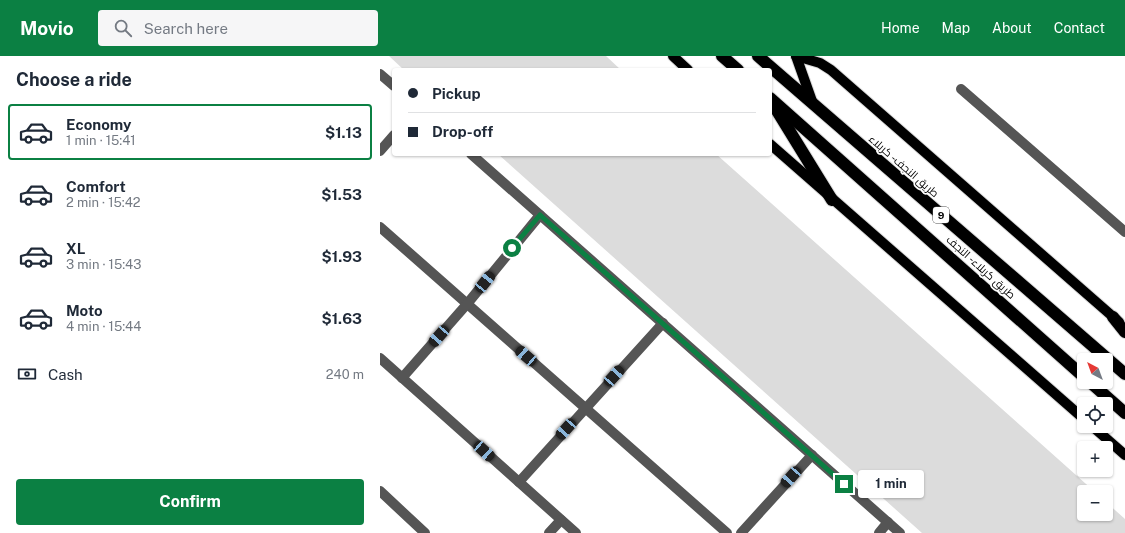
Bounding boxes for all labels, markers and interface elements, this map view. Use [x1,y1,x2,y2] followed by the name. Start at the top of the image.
[98,10,378,46] search box
[20,17,74,39] text: Movio
[112,17,134,39] icon: search
[144,20,228,37] text: Search here
[881,20,920,36] text: Home
[942,20,970,36] text: Map
[992,20,1032,36] text: About
[1054,20,1105,36] text: Contact
[16,69,132,90] text: Choose a ride
[432,85,481,102] text: Pickup
[18,114,54,150] icon: car
[66,116,131,133] text: Economy
[432,123,493,140] text: Drop-off
[325,124,362,141] text: $1.13
[66,133,136,148] text: 1 min · 15:41
[866,133,941,200] street label: طريق النجف - کربلاء
[18,176,54,212] icon: car
[66,178,126,195] text: Comfort
[321,186,362,203] text: $1.53
[66,195,141,210] text: 2 min · 15:42
[933,207,949,223] road number: 9
[944,233,1018,302] street label: طريق کربلاء - النجف
[18,238,54,274] icon: car
[503,239,521,257] route start
[66,240,85,257] text: XL
[322,248,362,265] text: $1.93
[66,257,141,272] text: 3 min · 15:43
[473,269,497,295] car
[18,300,54,336] icon: car
[66,302,103,319] text: Moto
[321,310,362,327] text: $1.63
[66,319,141,334] text: 4 min · 15:44
[427,323,451,349] car
[513,344,539,368] car
[1077,353,1113,389] north arrow
[1077,353,1113,521] map controls
[16,363,38,385] icon: cash
[602,363,626,389] car
[48,366,83,383] text: Cash
[326,367,364,382] text: 240 m
[1077,397,1113,433] button: locate
[554,416,578,442] car
[471,439,497,463] car
[1077,441,1113,477] button: +
[779,464,803,490] car
[858,470,924,498] callout: 1 min
[835,475,853,493] route end
[875,476,907,491] text: 1 min
[16,479,364,525] button: Confirm
[1077,485,1113,521] button: −

